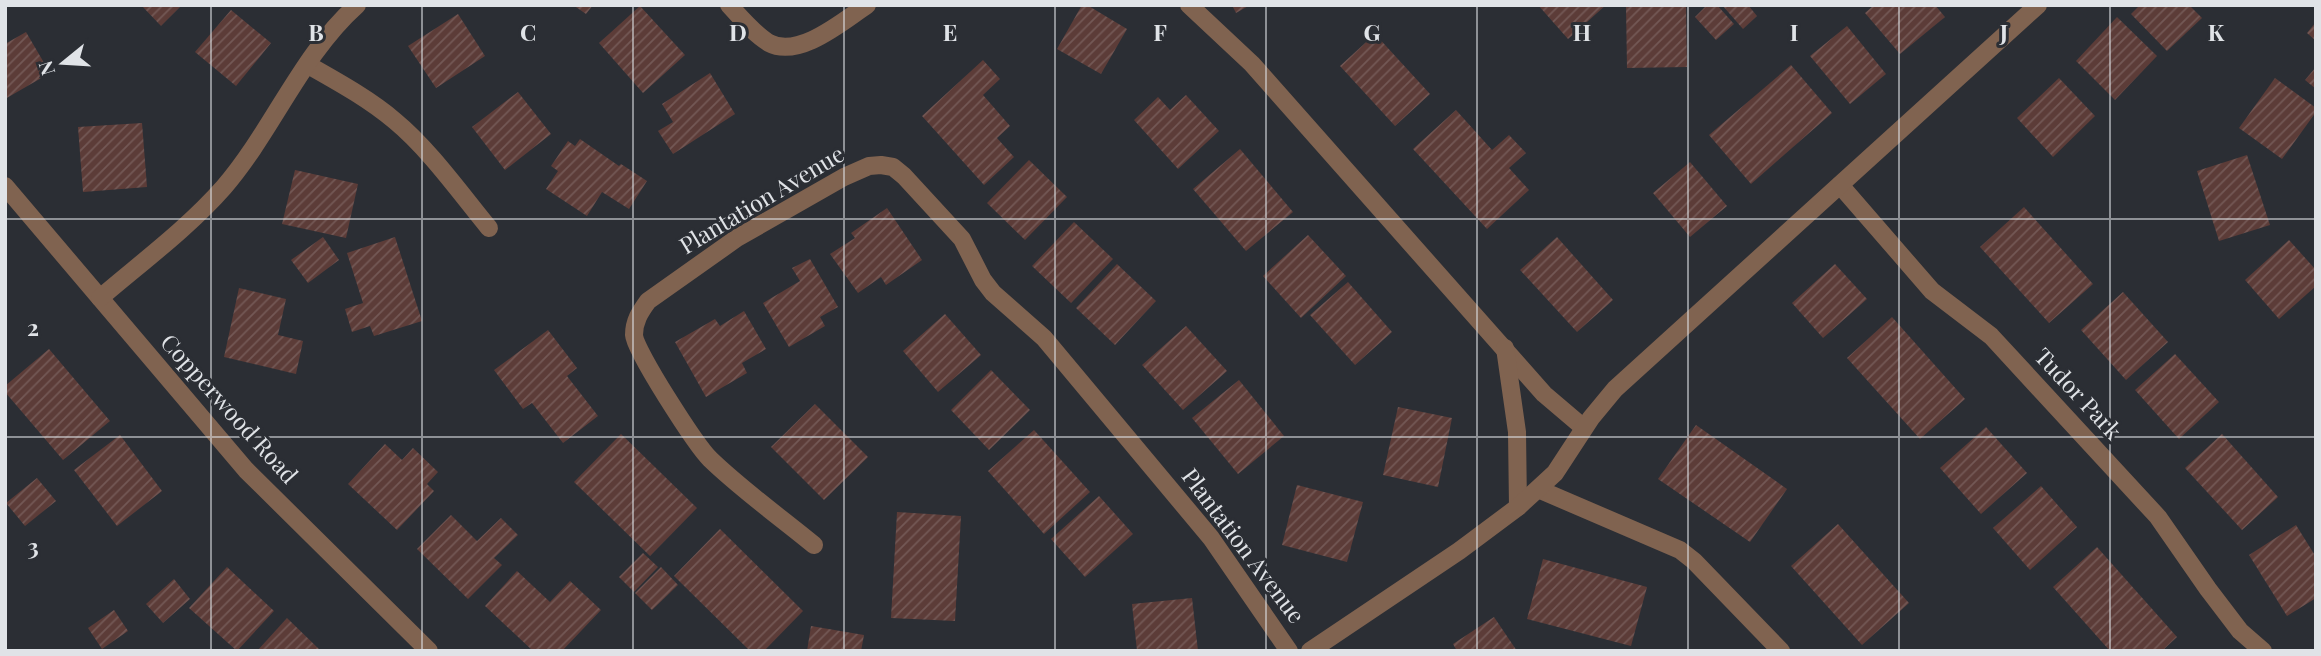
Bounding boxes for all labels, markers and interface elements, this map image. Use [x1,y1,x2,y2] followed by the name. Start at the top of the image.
[308,16,324,47] text: B
[520,16,536,47] text: C
[729,16,747,47] text: D
[943,16,957,47] text: E
[1153,16,1167,47] text: F
[1364,16,1381,47] text: G
[1573,16,1591,47] text: H
[1790,16,1798,47] text: I
[1999,16,2008,47] text: J
[2208,16,2225,47] text: K
[28,28,98,98] north arrow
[31,58,60,79] text: N
[673,137,849,260] street label: Plantation Avenue
[27,311,39,342] text: 2
[155,327,306,489] street label: Copperwood Road
[2029,340,2130,446] street label: Tudor Park
[1176,461,1313,629] street label: Plantation Avenue
[27,530,39,561] text: 3

